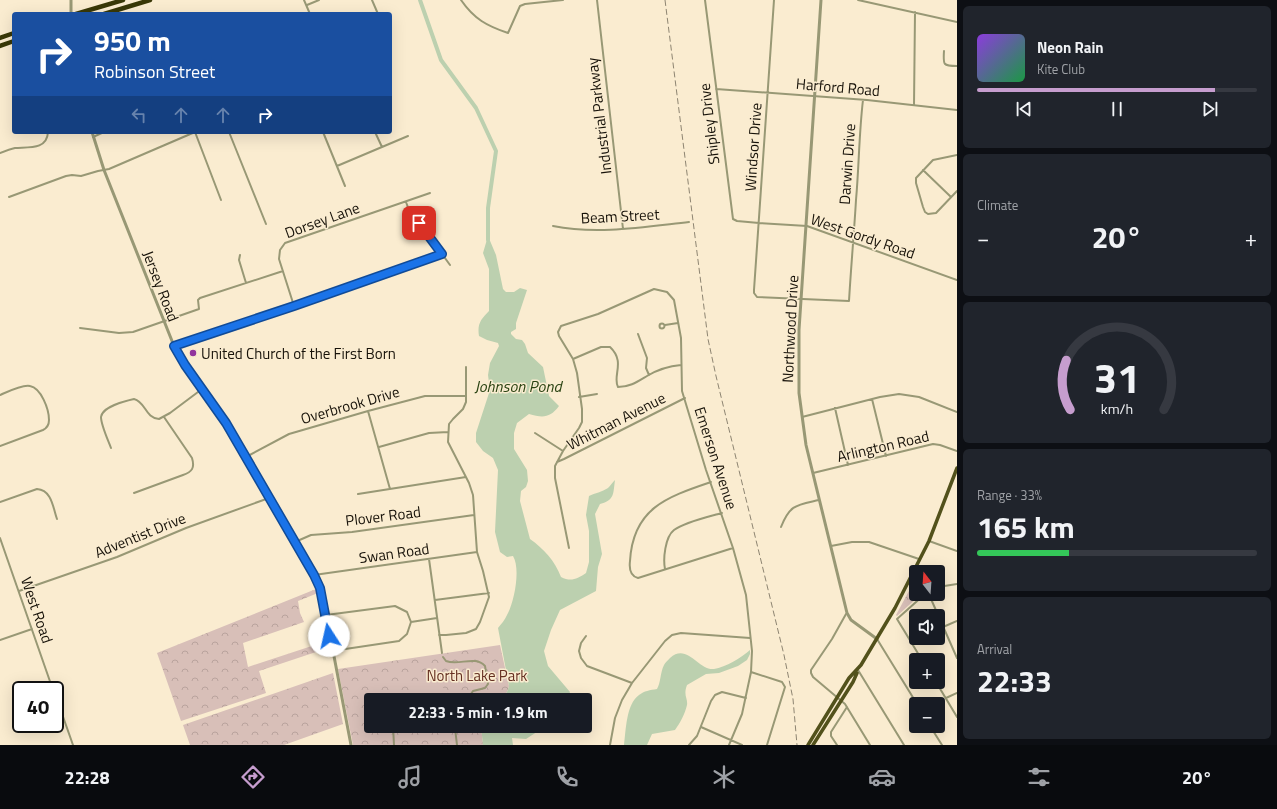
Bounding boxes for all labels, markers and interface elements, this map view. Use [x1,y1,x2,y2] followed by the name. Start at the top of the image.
[94,19,171,62] text: 950 m
[28,28,80,80] icon: right
[1037,36,1104,59] text: Neon Rain
[580,56,618,176] street label: Industrial Parkway
[94,58,215,85] text: Robinson Street
[1037,59,1085,79] text: Kite Club
[795,72,881,102] street label: Harford Road
[693,82,725,166] street label: Shipley Drive
[1013,98,1035,120] icon: previous
[1106,98,1128,120] icon: pause
[1199,98,1221,120] icon: next
[738,102,768,192] street label: Windsor Drive
[128,104,150,126] icon: left
[170,104,192,126] icon: ahead
[212,104,234,126] icon: ahead
[254,104,276,126] icon: right
[833,123,861,205] street label: Darwin Drive
[977,195,1018,215] text: Climate
[281,196,363,244] street label: Dorsey Lane
[580,202,661,230] street label: Beam Street
[402,206,436,240] pin
[808,207,918,265] street label: West Gordy Road
[408,212,430,234] icon: arrive
[1092,214,1142,260] text: 20°
[977,221,989,255] text: −
[1245,221,1257,255] text: +
[137,247,185,325] street label: Jersey Road
[776,275,804,383] street label: Northwood Drive
[201,342,396,365] place label: United Church of the First Born
[1094,346,1140,409] text: 31
[188,348,198,358] marker: United Church of the First Born
[475,374,563,398] water label: Johnson Pond
[298,380,402,430] street label: Overbrook Drive
[563,386,669,456] street label: Whitman Avenue
[1101,398,1133,420] text: km/h
[689,404,743,512] street label: Emerson Avenue
[835,424,931,468] street label: Arlington Road
[977,485,1042,505] text: Range · 33%
[344,500,422,532] street label: Plover Road
[977,504,1075,550] text: 165 km
[91,506,189,564] street label: Adventist Drive
[357,537,431,569] street label: Swan Road
[909,565,945,601] north arrow
[909,565,945,733] map controls
[15,574,59,646] street label: West Road
[909,609,945,645] button: sound
[308,615,350,657] position arrow
[977,639,1012,659] text: Arrival
[909,653,945,689] button: +
[977,658,1052,704] text: 22:33
[426,664,528,687] park label: North Lake Park
[12,681,64,733] speed limit sign: 40
[909,697,945,733] button: −
[408,701,548,724] text: 22:33 · 5 min · 1.9 km
[239,763,267,791] icon: directions
[396,763,424,791] icon: music
[553,763,581,791] icon: phone
[710,763,738,791] icon: climate
[868,763,896,791] icon: car
[1025,763,1053,791] icon: filters
[65,764,110,791] text: 22:28
[1182,764,1212,791] text: 20°

